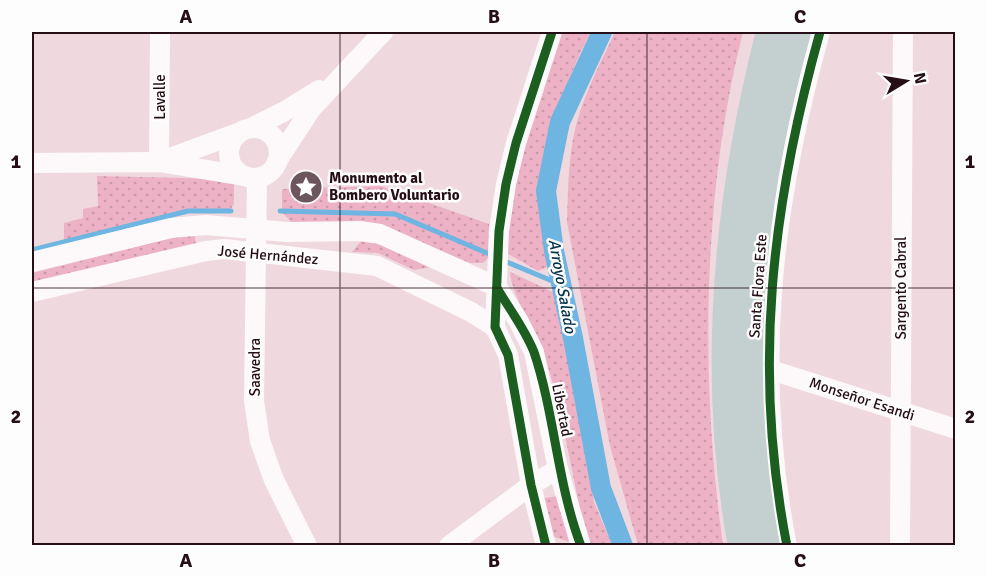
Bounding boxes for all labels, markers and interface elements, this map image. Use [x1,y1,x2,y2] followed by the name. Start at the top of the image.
[180,4,193,29] text: A
[488,4,500,29] text: B
[794,4,806,29] text: C
[876,51,936,111] north arrow
[909,71,931,86] text: N
[151,74,169,120] street label: Lavalle
[11,149,22,174] text: 1
[965,149,976,174] text: 1
[288,169,324,205] place icon: Monumento al Bombero Voluntario
[329,169,460,204] place label: Monumento al Bombero Voluntario
[745,233,771,339] street label: Santa Flora Este
[892,236,910,340] street label: Sargento Cabral
[544,238,580,335] water label: Arroyo Salado
[217,242,319,268] street label: José Hernández
[246,338,264,396] street label: Saavedra
[807,373,917,425] street label: Monseñor Esandi
[548,382,576,438] street label: Libertad
[11,404,21,429] text: 2
[965,404,975,429] text: 2
[180,548,193,573] text: A
[488,548,500,573] text: B
[794,548,806,573] text: C

